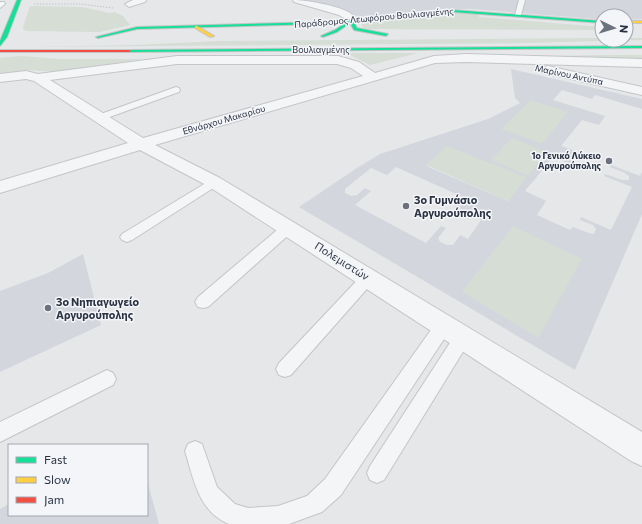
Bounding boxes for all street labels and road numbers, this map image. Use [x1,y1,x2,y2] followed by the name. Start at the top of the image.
[294,5,455,30] street label: Παράδρομος Λεωφόρου Βουλιαγμένης
[292,44,350,55] street label: Βουλιαγμένης
[534,62,605,87] street label: Μαρίνου Αντύπα
[181,102,266,137] street label: Εθνάρχου Μακαρίου
[313,239,372,283] street label: Πολεμιστών

